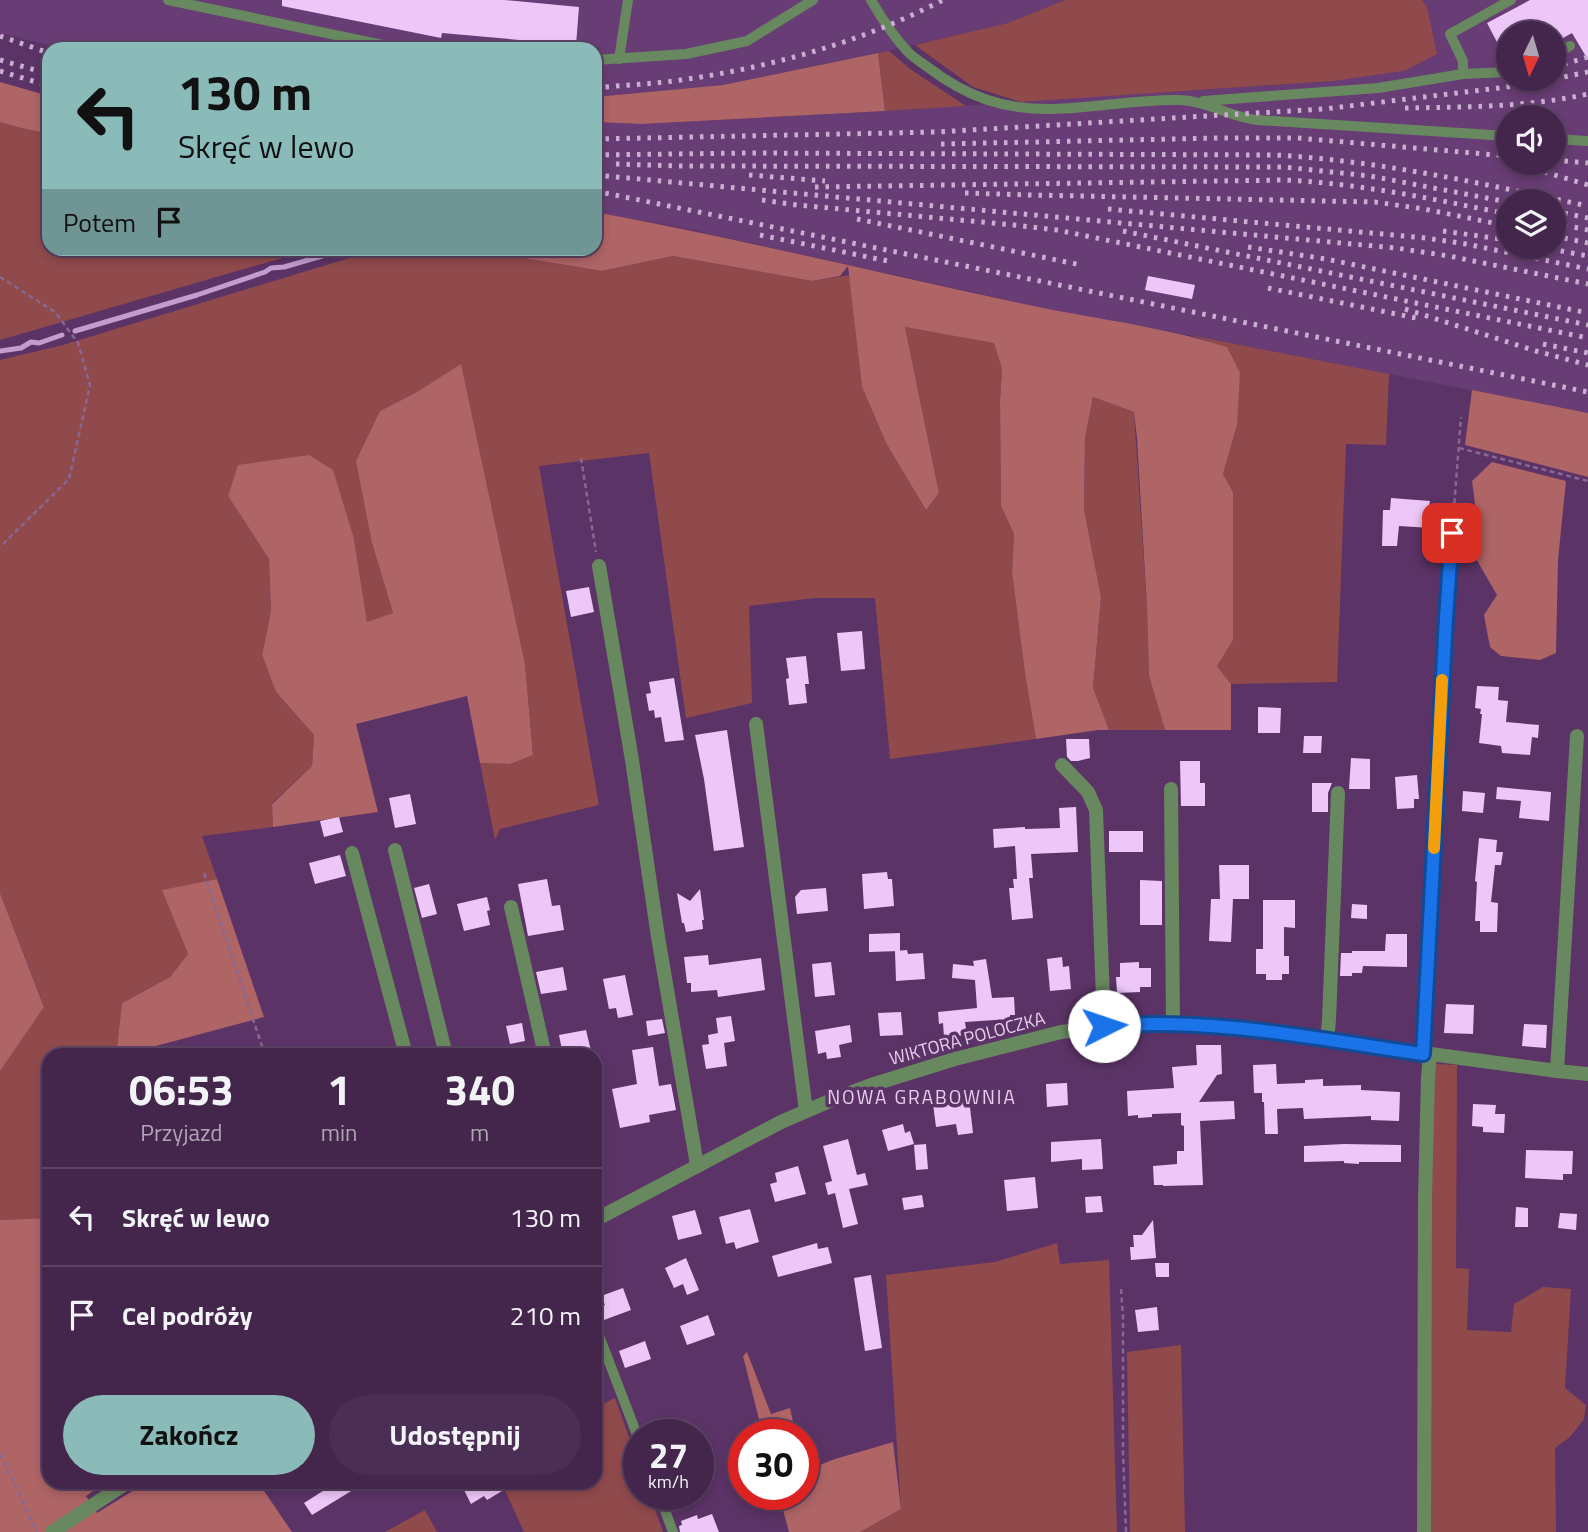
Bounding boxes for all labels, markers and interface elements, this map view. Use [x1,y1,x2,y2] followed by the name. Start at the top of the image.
[1496,21,1566,91] north arrow
[1496,21,1566,259] map controls
[178,54,312,129] text: 130 m
[63,70,154,161] icon: left
[1496,105,1566,175] button: sound
[178,122,355,170] text: Skręć w lewo
[1496,189,1566,259] button: layers
[63,203,136,242] text: Potem
[150,203,188,241] icon: arrive
[1422,503,1482,563] pin
[1433,514,1471,552] icon: arrive
[1067,989,1141,1063] position arrow
[886,1004,1048,1072] street label: WIKTORA POLOCZKA
[129,1057,234,1121] text: 06:53
[327,1057,351,1121] text: 1
[444,1057,515,1121] text: 340
[827,1082,1017,1111] district label: NOWA GRABOWNIA
[140,1115,223,1150] text: Przyjazd
[321,1115,357,1150] text: min
[470,1115,489,1150] text: m
[63,1198,101,1236] icon: left
[122,1198,270,1237] text: Skręć w lewo
[510,1198,581,1237] text: 130 m
[63,1296,101,1334] icon: arrive
[122,1296,252,1335] text: Cel podróży
[510,1296,581,1335] text: 210 m
[63,1395,315,1475] button: Zakończ
[329,1395,581,1475] button: Udostępnij
[728,1419,819,1510] speed limit sign: 30
[649,1428,688,1482] text: 27
[648,1468,689,1495] text: km/h

